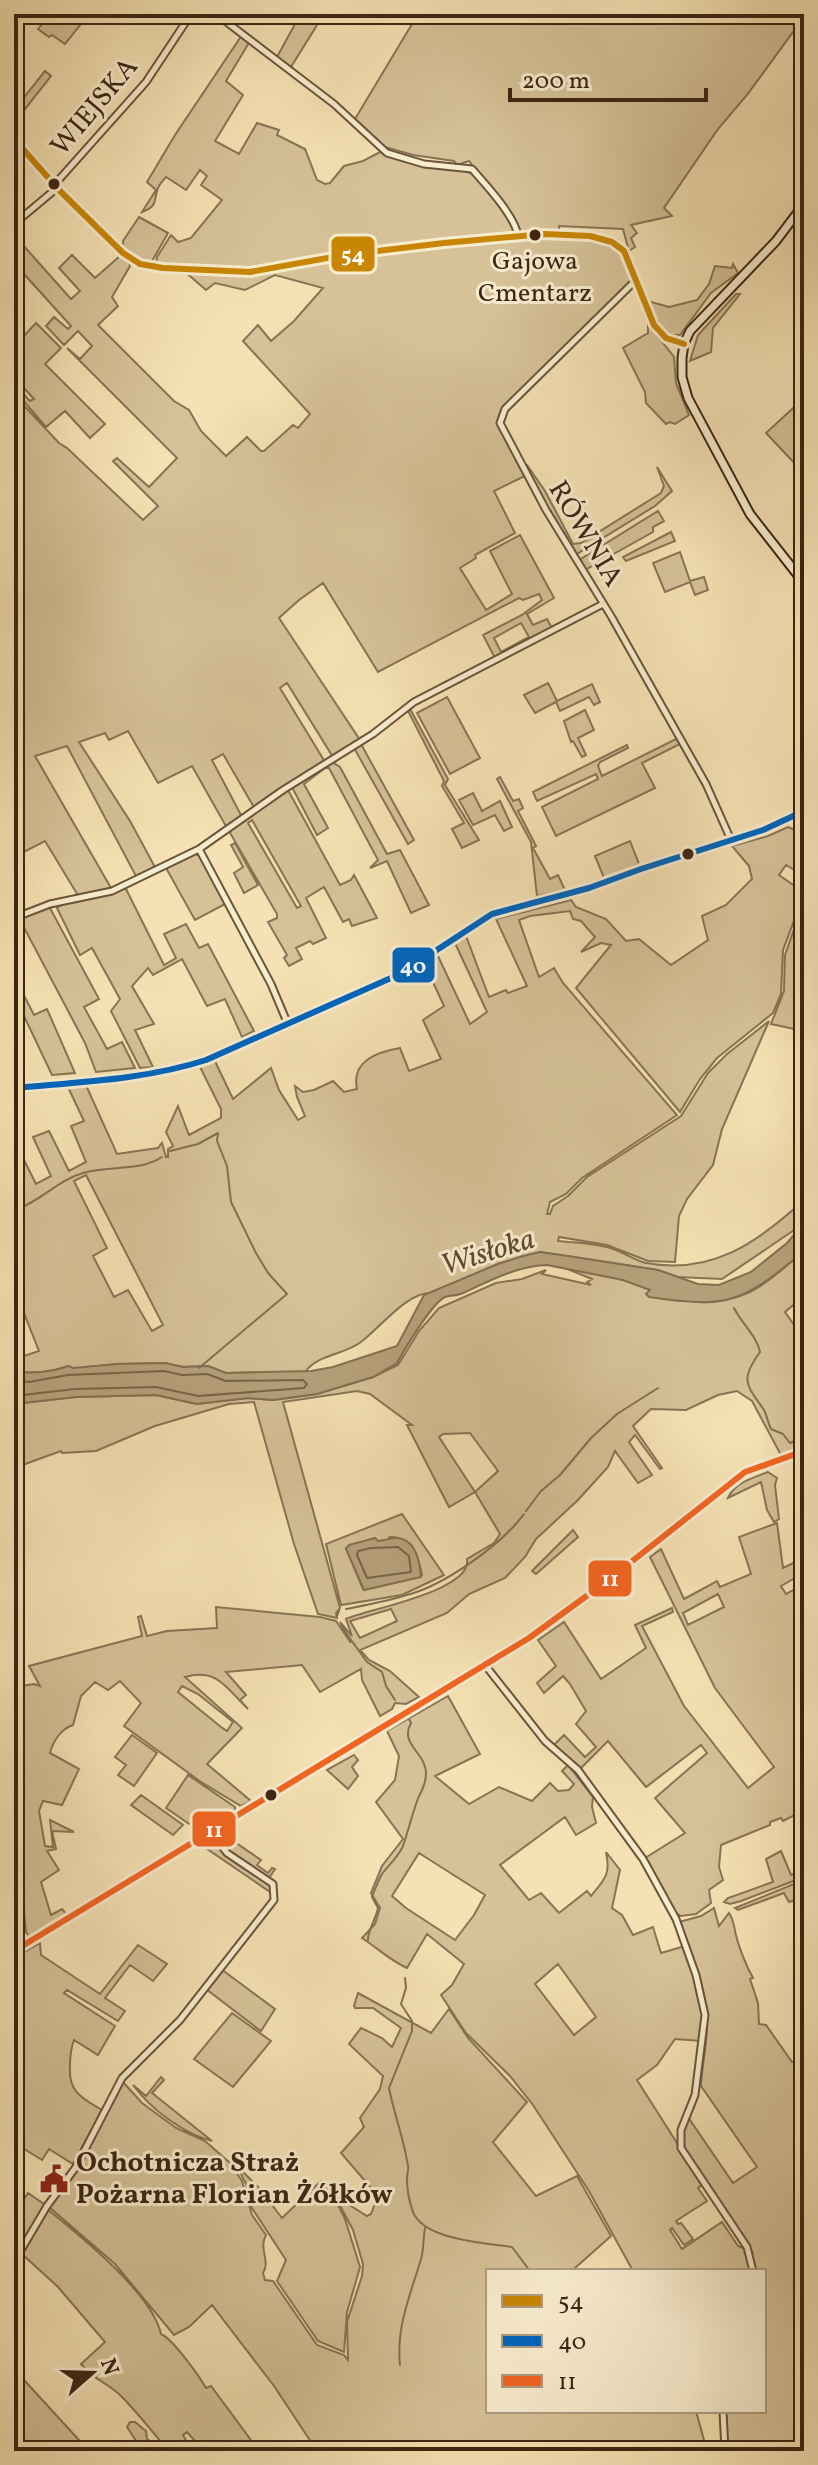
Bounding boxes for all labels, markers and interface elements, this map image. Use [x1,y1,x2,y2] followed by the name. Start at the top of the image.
[42,49,148,165] street label: WIEJSKA
[510,52,706,102] scale bar
[522,65,590,99] text: 200 m
[46,176,62,192] unlabelled marker
[527,227,543,243] marker: Gajowa Cmentarz
[330,235,376,273] line badge: 54
[341,241,365,272] text: 54
[478,244,592,312] place label: Gajowa Cmentarz
[538,473,632,595] street label: RÓWNIA
[680,846,696,862] unlabelled marker
[391,946,436,984] line badge: 40
[400,952,426,983] text: 40
[436,1219,540,1287] water label: Wisłoka
[587,1559,633,1598] line badge: 11
[601,1565,619,1596] text: 11
[263,1787,279,1803] unlabelled marker
[191,1810,237,1848] line badge: 11
[205,1816,223,1847] text: 11
[76,2144,393,2215] place label: Ochotnicza Straż Pożarna Florian Żółków
[39,2164,69,2194] public building icon: Ochotnicza Straż Pożarna Florian Żółków
[486,2269,766,2413] legend
[558,2286,584,2320] text: 54
[558,2326,586,2360] text: 40
[52,2333,132,2413] north arrow
[91,2354,126,2380] text: N
[558,2366,577,2400] text: 11

